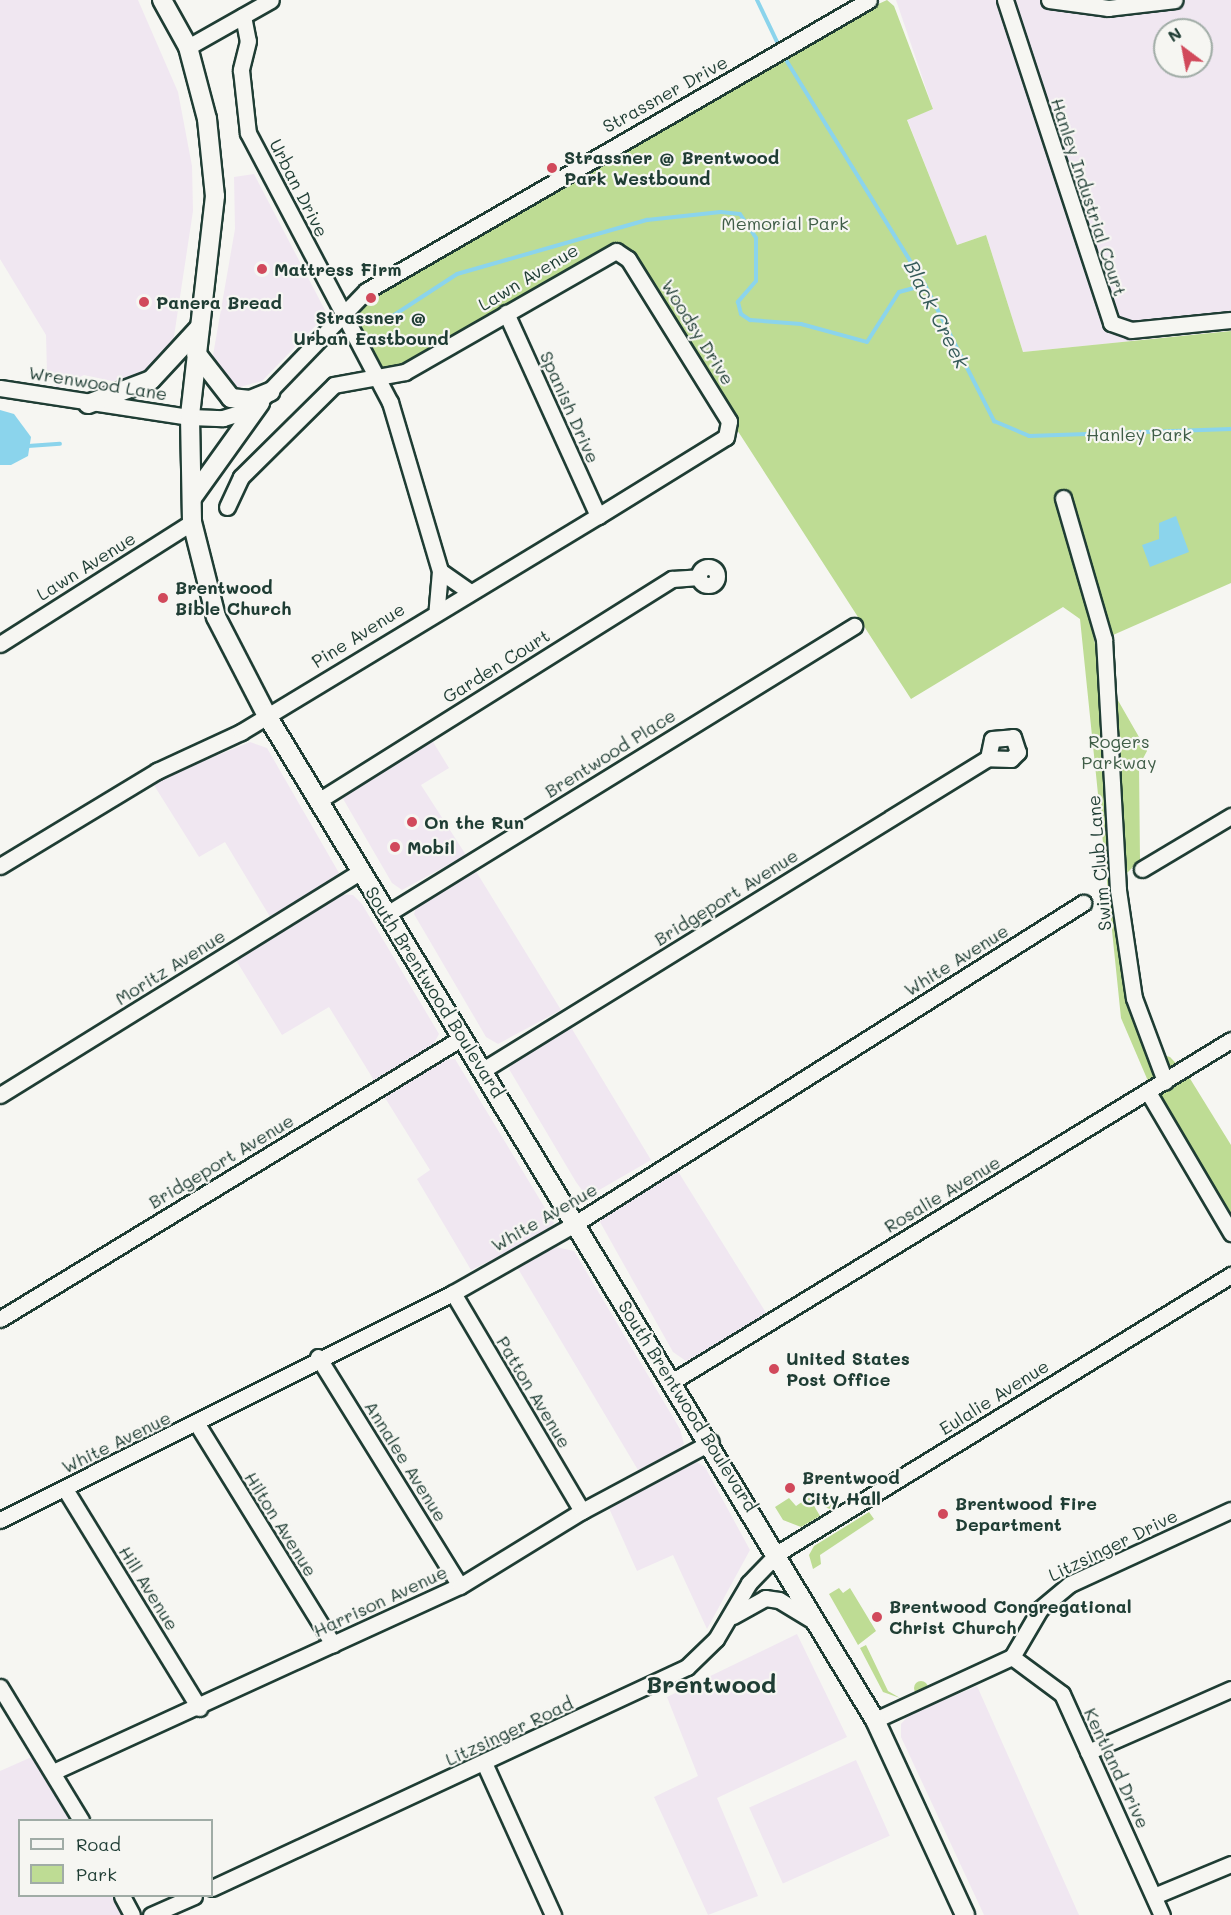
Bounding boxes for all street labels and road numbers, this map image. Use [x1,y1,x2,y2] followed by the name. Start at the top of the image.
[599,51,731,137] street label: Strassner Drive
[1047,95,1131,299] street label: Hanley Industrial Court
[265,135,333,241] street label: Urban Drive
[474,239,582,315] street label: Lawn Avenue
[657,275,739,389] street label: Woodsy Drive
[536,348,604,466] street label: Spanish Drive
[27,361,169,405] street label: Wrenwood Lane
[33,527,139,605] street label: Lawn Avenue
[307,598,409,672] street label: Pine Avenue
[438,624,554,708] street label: Garden Court
[541,704,679,802] street label: Brentwood Place
[1082,794,1116,932] street label: Swim Club Lane
[650,844,802,950] street label: Bridgeport Avenue
[361,882,509,1102] street label: South Brentwood Boulevard
[900,919,1012,1001] street label: White Avenue
[111,925,229,1009] street label: Moritz Avenue
[145,1109,297,1213] street label: Bridgeport Avenue
[880,1151,1004,1237] street label: Rosalie Avenue
[487,1178,601,1256] street label: White Avenue
[614,1296,762,1516] street label: South Brentwood Boulevard
[492,1332,576,1452] street label: Patton Avenue
[935,1355,1053,1439] street label: Eulalie Avenue
[360,1397,452,1525] street label: Annalee Avenue
[58,1406,174,1478] street label: White Avenue
[240,1468,322,1580] street label: Hilton Avenue
[1045,1504,1181,1586] street label: Litzsinger Drive
[115,1542,183,1634] street label: Hill Avenue
[310,1561,450,1641] street label: Harrison Avenue
[442,1692,576,1770] street label: Litzsinger Road
[1080,1704,1154,1832] street label: Kentland Drive

